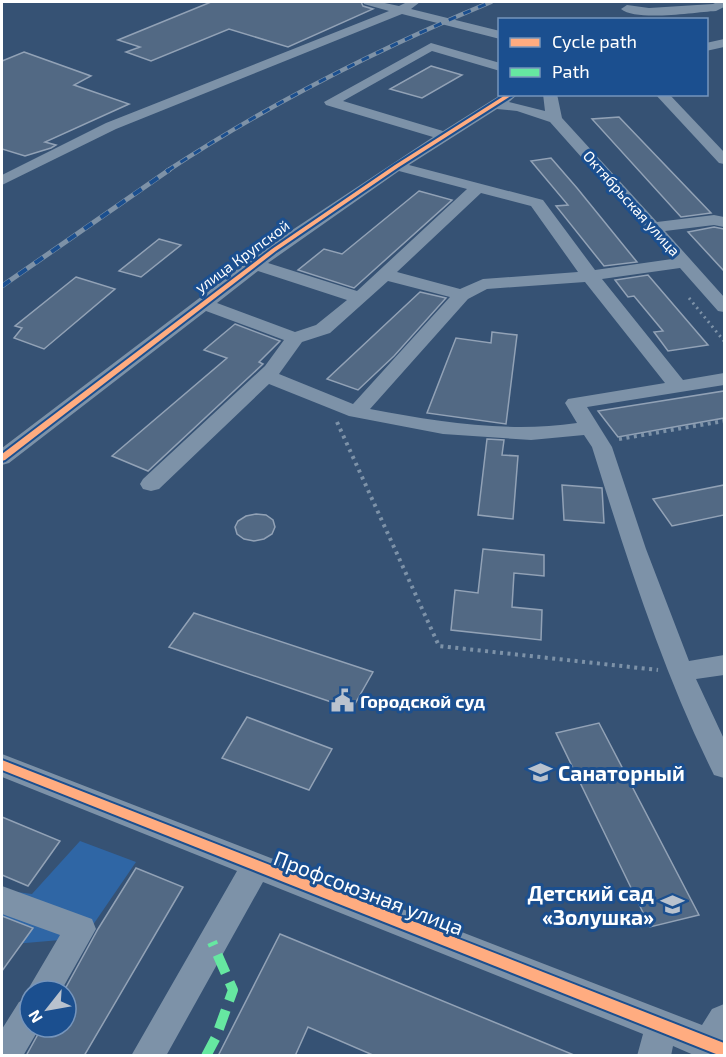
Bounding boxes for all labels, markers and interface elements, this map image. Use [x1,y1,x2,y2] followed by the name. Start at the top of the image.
[498,18,708,96] legend
[552,30,637,52] text: Cycle path
[552,60,590,82] text: Path
[579,147,684,260] street label: Октябрьская улица
[191,216,293,297] street label: улица Крупской
[329,688,355,714] public building icon: Городской суд
[360,690,485,712] place label: Городской суд
[527,759,553,785] school or university icon: Санаторный
[558,760,685,785] place label: Санаторный
[270,844,467,941] street label: Профсоюзная улица
[527,880,654,929] place label: Детский сад «Золушка»
[659,891,685,917] school or university icon: Детский сад «Золушка»
[18,979,78,1039] north arrow
[24,1007,46,1027] text: N

